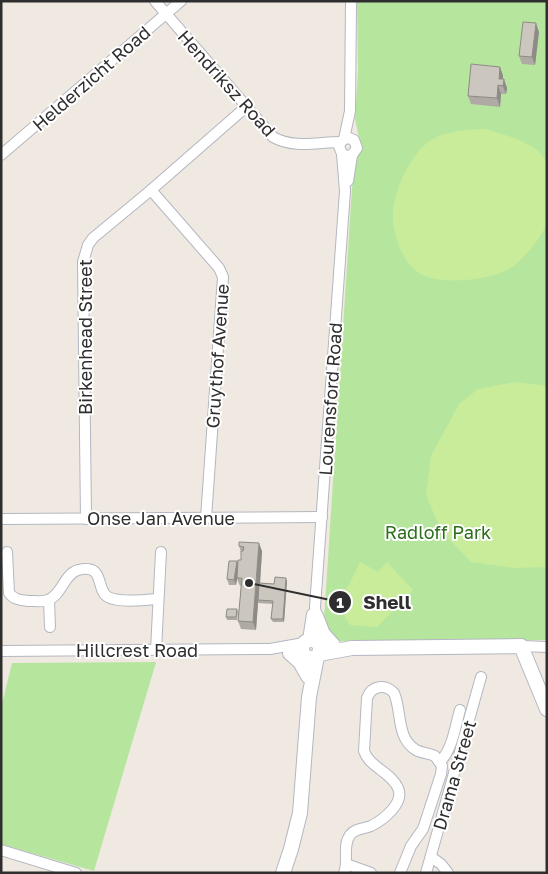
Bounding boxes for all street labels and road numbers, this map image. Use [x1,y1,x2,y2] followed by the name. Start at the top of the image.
[28,21,154,135] street label: Helderzicht Road
[173,25,281,141] street label: Hendriksz Road
[74,259,96,415] street label: Birkenhead Street
[201,283,233,429] street label: Gruythof Avenue
[314,322,346,476] street label: Lourensford Road
[87,507,235,529] street label: Onse Jan Avenue
[76,639,198,661] street label: Hillcrest Road
[428,717,480,833] street label: Drama Street

